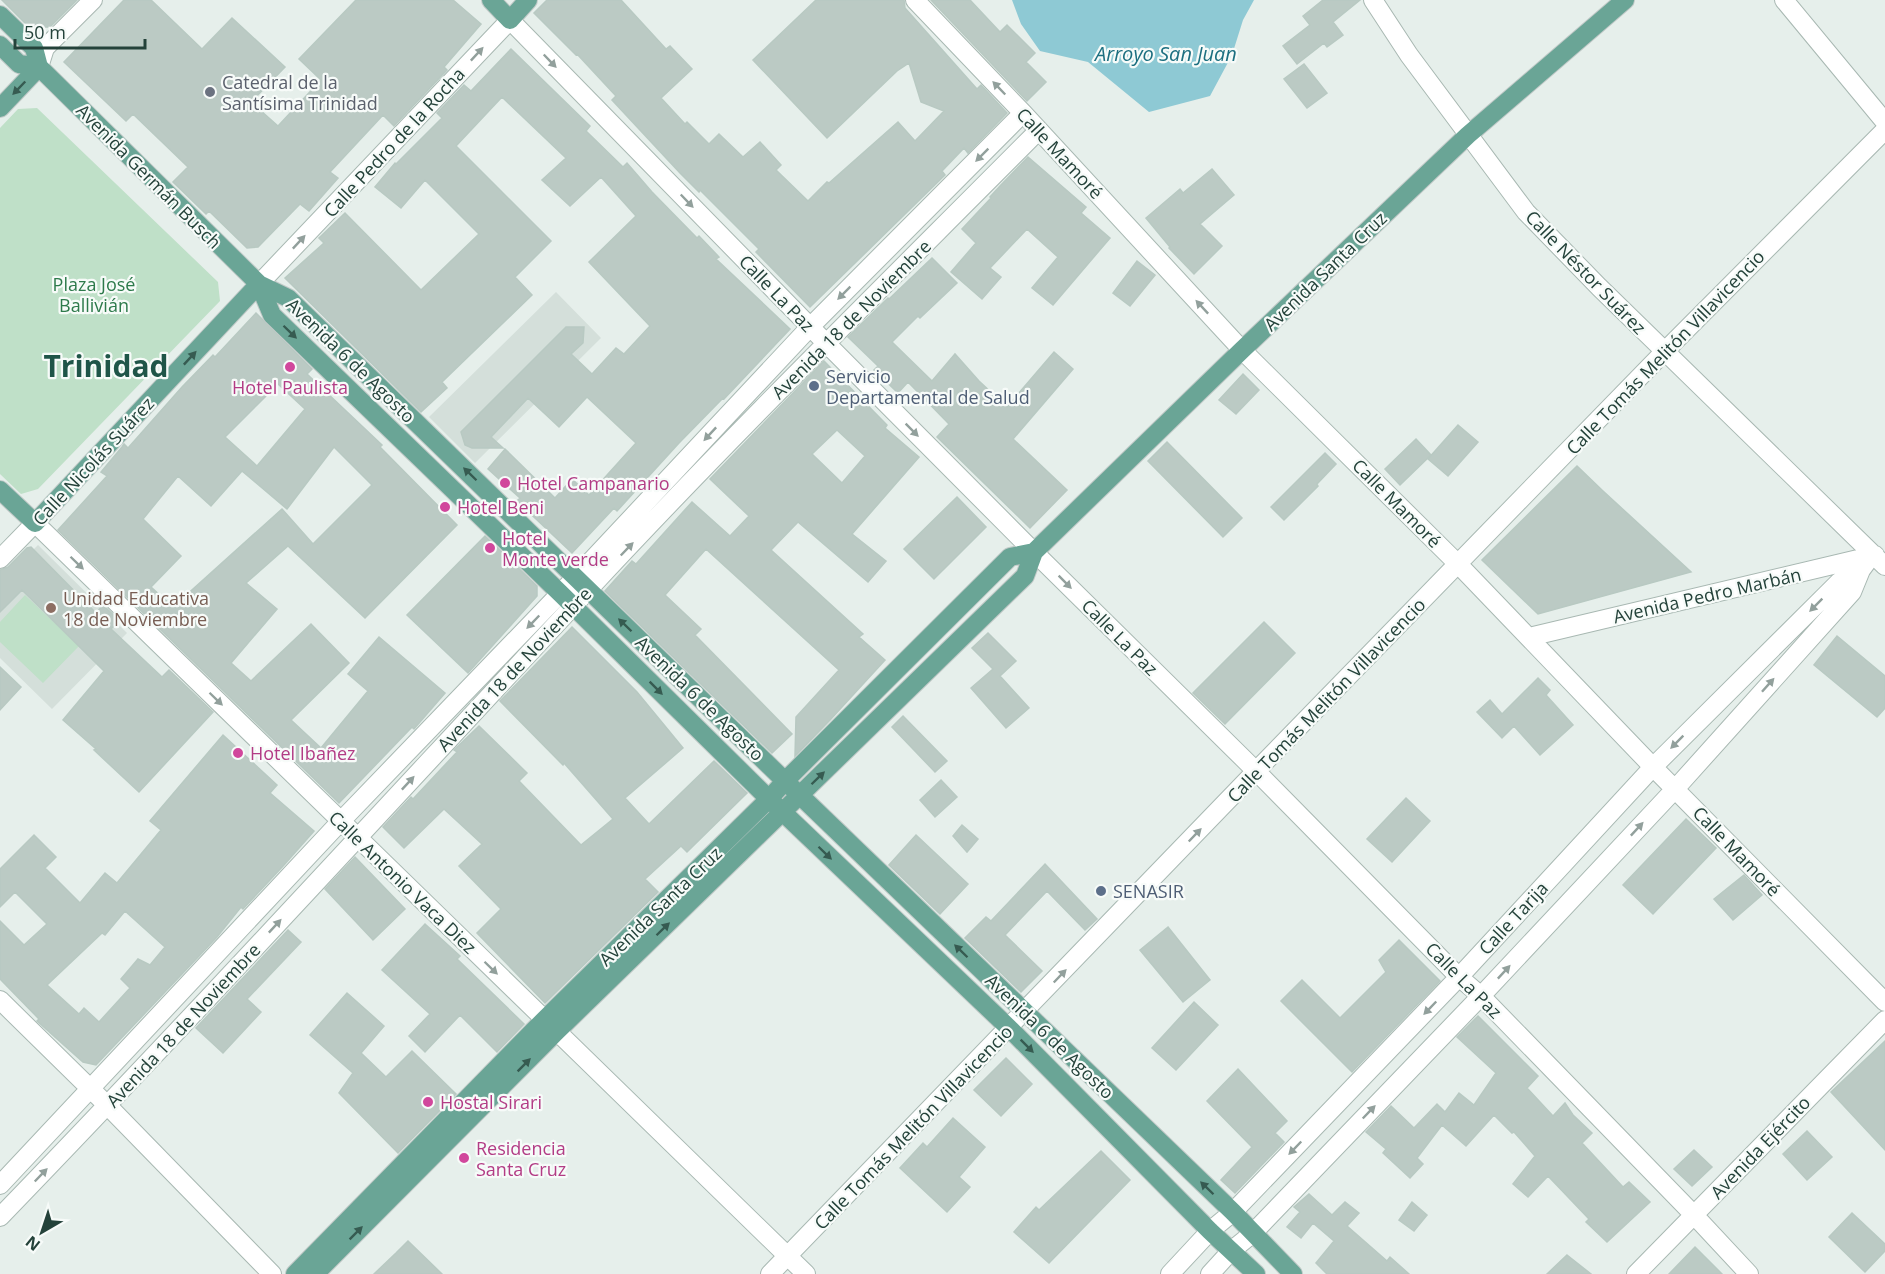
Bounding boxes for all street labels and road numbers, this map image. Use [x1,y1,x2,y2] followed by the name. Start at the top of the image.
[318,62,470,222] street label: Calle Pedro de la Rocha
[71,98,227,254] street label: Avenida Germán Busch
[1012,102,1108,204] street label: Calle Mamoré
[1521,205,1651,339] street label: Calle Néstor Suárez
[1258,206,1392,336] street label: Avenida Santa Cruz
[766,234,936,404] street label: Avenida 18 de Noviembre
[1561,244,1769,460] street label: Calle Tomás Melitón Villavicencio
[734,249,820,337] street label: Calle La Paz
[281,292,421,428] street label: Avenida 6 de Agosto
[27,392,159,530] street label: Calle Nicolás Suárez
[1347,453,1447,553] street label: Calle Mamoré
[1611,562,1803,628] street label: Avenida Pedro Marbán
[432,582,596,756] street label: Avenida 18 de Noviembre
[1222,592,1430,808] street label: Calle Tomás Melitón Villavicencio
[1077,594,1163,680] street label: Calle La Paz
[630,630,770,766] street label: Avenida 6 de Agosto
[1688,801,1786,901] street label: Calle Mamoré
[324,805,482,959] street label: Calle Antonio Vaca Diez
[593,841,727,971] street label: Avenida Santa Cruz
[1473,876,1553,960] street label: Calle Tarija
[1421,937,1507,1023] street label: Calle La Paz
[101,938,265,1112] street label: Avenida 18 de Noviembre
[980,968,1120,1104] street label: Avenida 6 de Agosto
[809,1019,1017,1235] street label: Calle Tomás Melitón Villavicencio
[1705,1090,1815,1204] street label: Avenida Ejército

